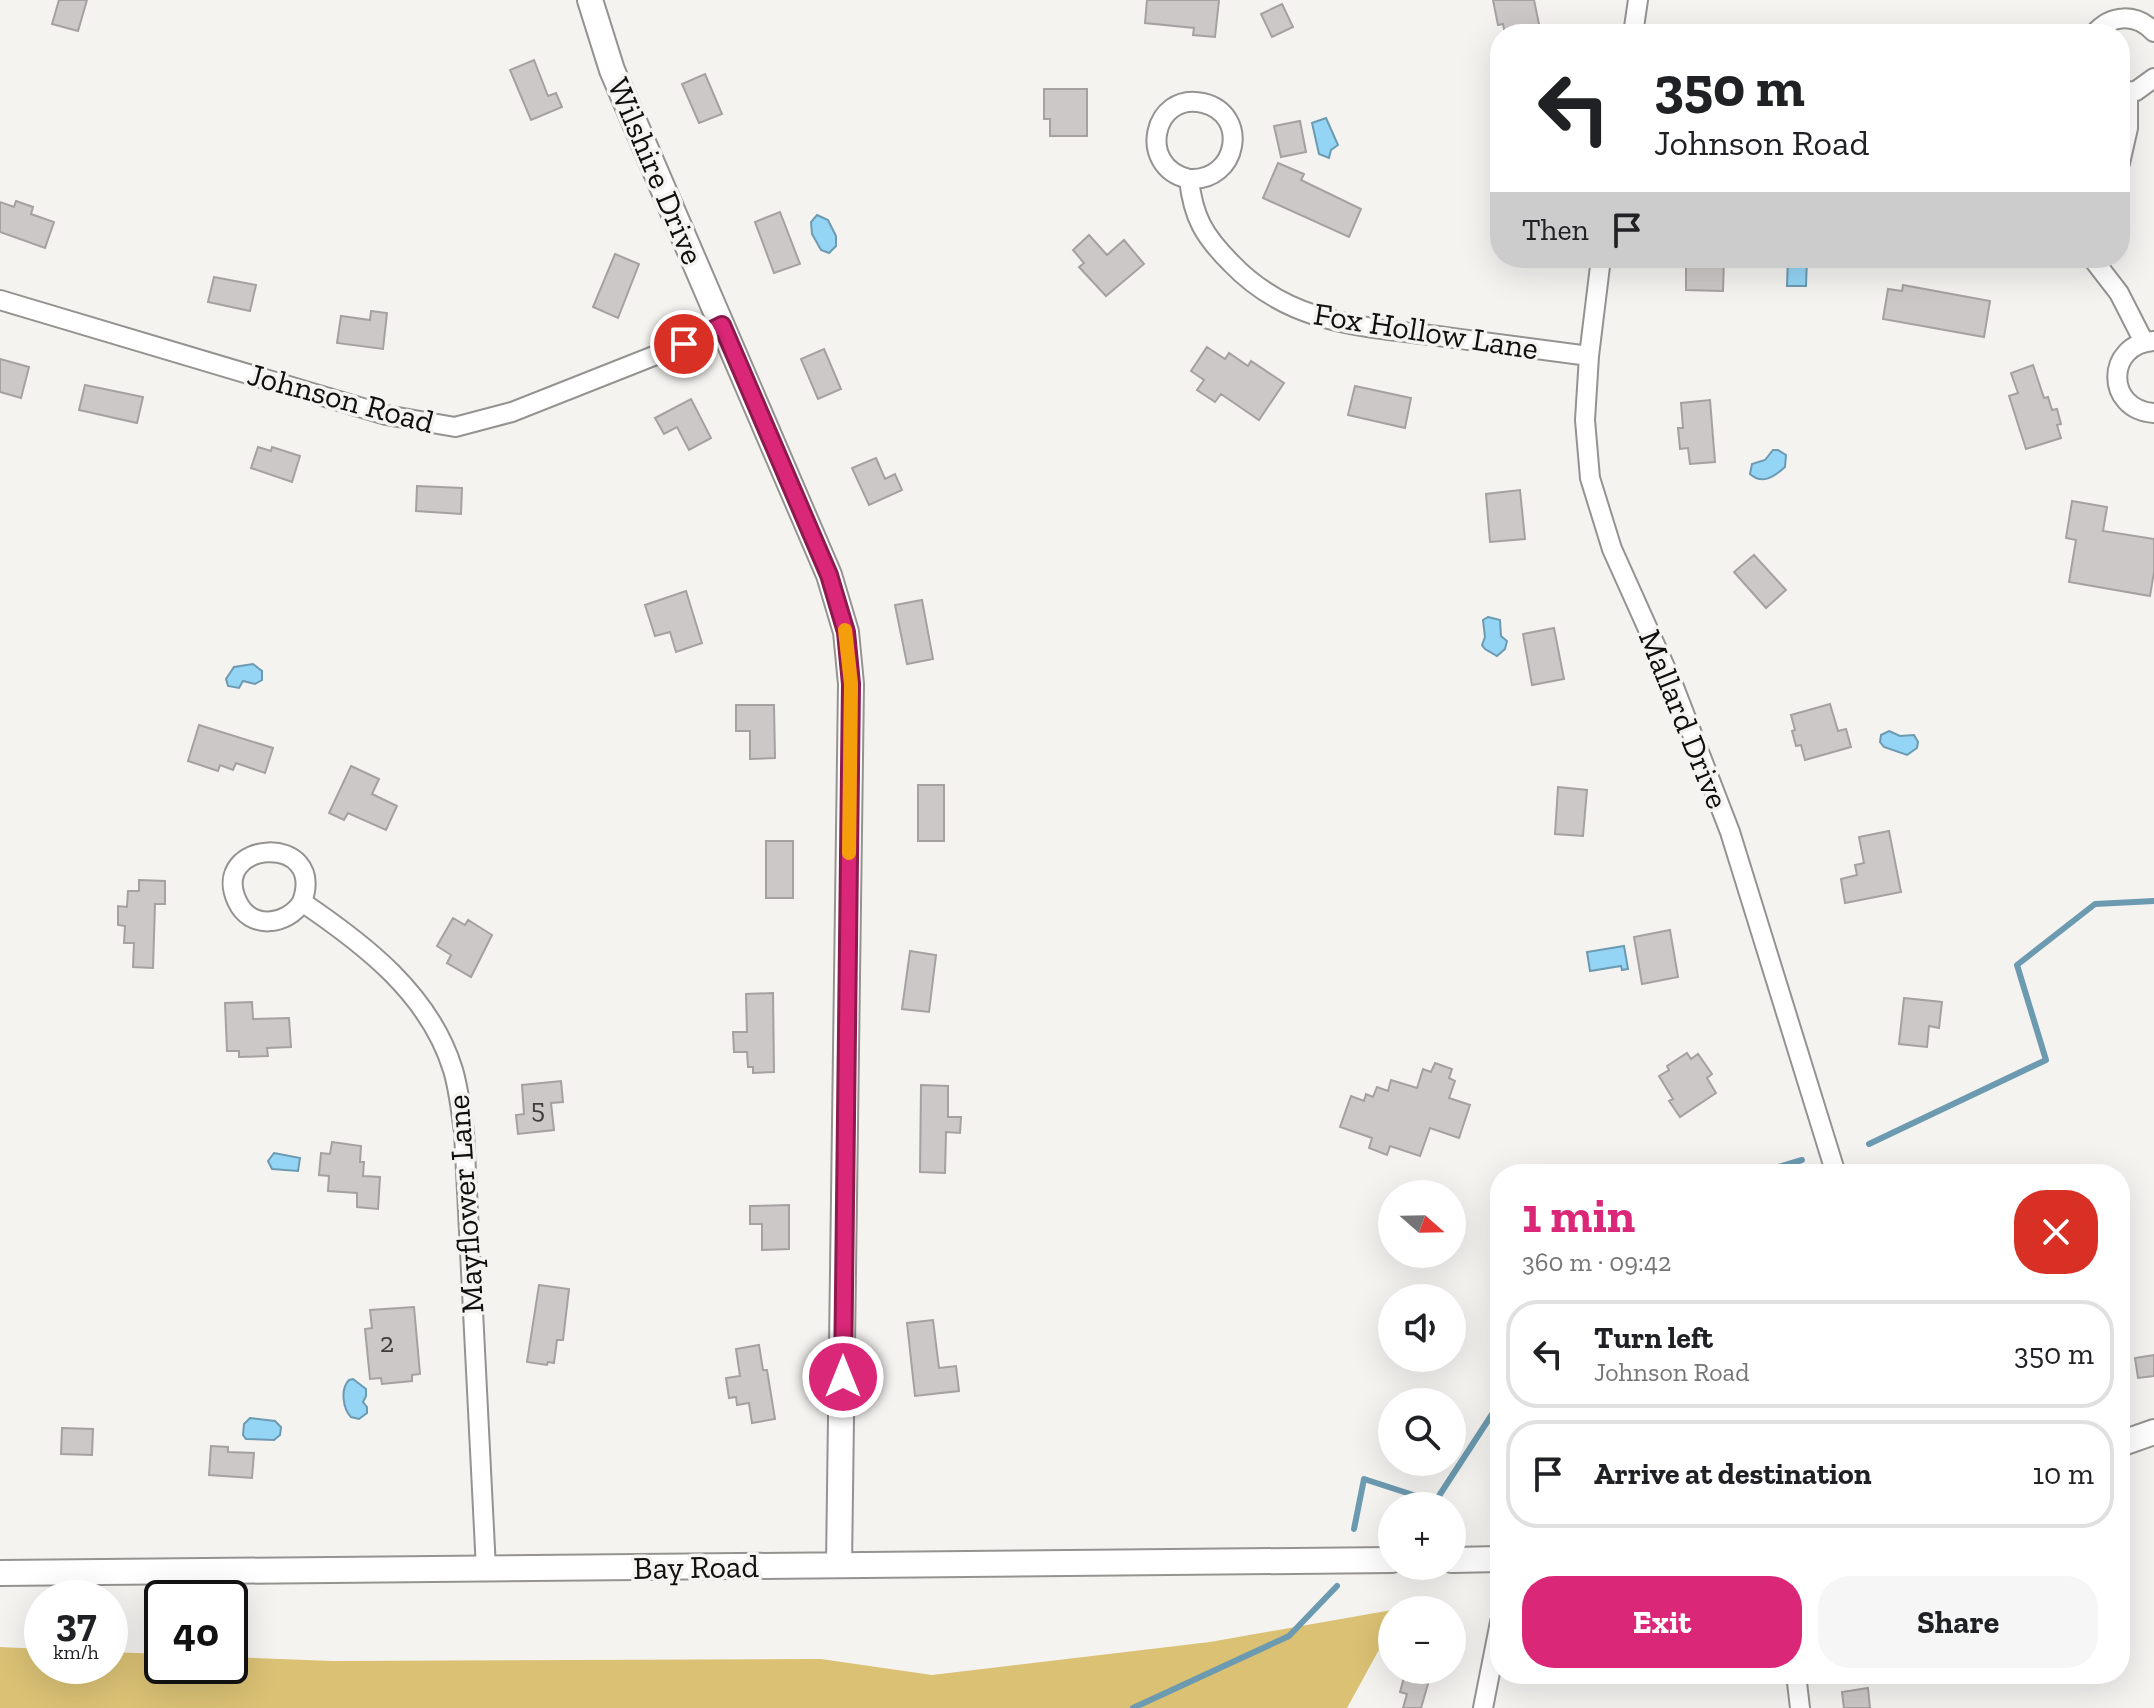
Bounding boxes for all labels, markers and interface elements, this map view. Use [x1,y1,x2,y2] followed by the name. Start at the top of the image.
[1654,53,1805,120] text: 350 m
[1522,56,1626,160] icon: left
[600,72,712,270] street label: Wilshire Drive
[1654,121,1869,164] text: Johnson Road
[1605,208,1649,252] icon: arrive
[1522,212,1589,248] text: Then
[1311,294,1541,368] street label: Fox Hollow Lane
[650,310,718,378] pin
[662,322,706,366] icon: arrive
[244,355,439,441] street label: Johnson Road
[1631,624,1737,814] street label: Mallard Drive
[531,1092,545,1125] house number: 5
[438,1093,492,1315] street label: Mayflower Lane
[1378,1180,1466,1268] north arrow
[1378,1180,1466,1684] map controls
[1522,1187,1635,1244] text: 1 min
[2014,1190,2098,1274] button: close
[1522,1246,1671,1278] text: 360 m · 09:42
[1378,1284,1466,1372] button: sound
[1594,1320,1713,1356] text: Turn left
[380,1326,394,1359] house number: 2
[1526,1332,1570,1376] icon: left
[801,1335,885,1419] position arrow
[2014,1336,2094,1372] text: 350 m
[1594,1356,1749,1388] text: Johnson Road
[1378,1388,1466,1476] button: search
[1526,1452,1570,1496] icon: arrive
[1594,1456,1871,1492] text: Arrive at destination
[2032,1456,2094,1492] text: 10 m
[1378,1492,1466,1580] button: +
[633,1547,760,1587] street label: Bay Road
[1522,1576,1802,1668] button: Exit
[1818,1576,2098,1668] button: Share
[144,1580,248,1684] speed limit sign: 40
[1378,1596,1466,1684] button: −
[55,1598,97,1646] text: 37
[53,1640,99,1664] text: km/h

